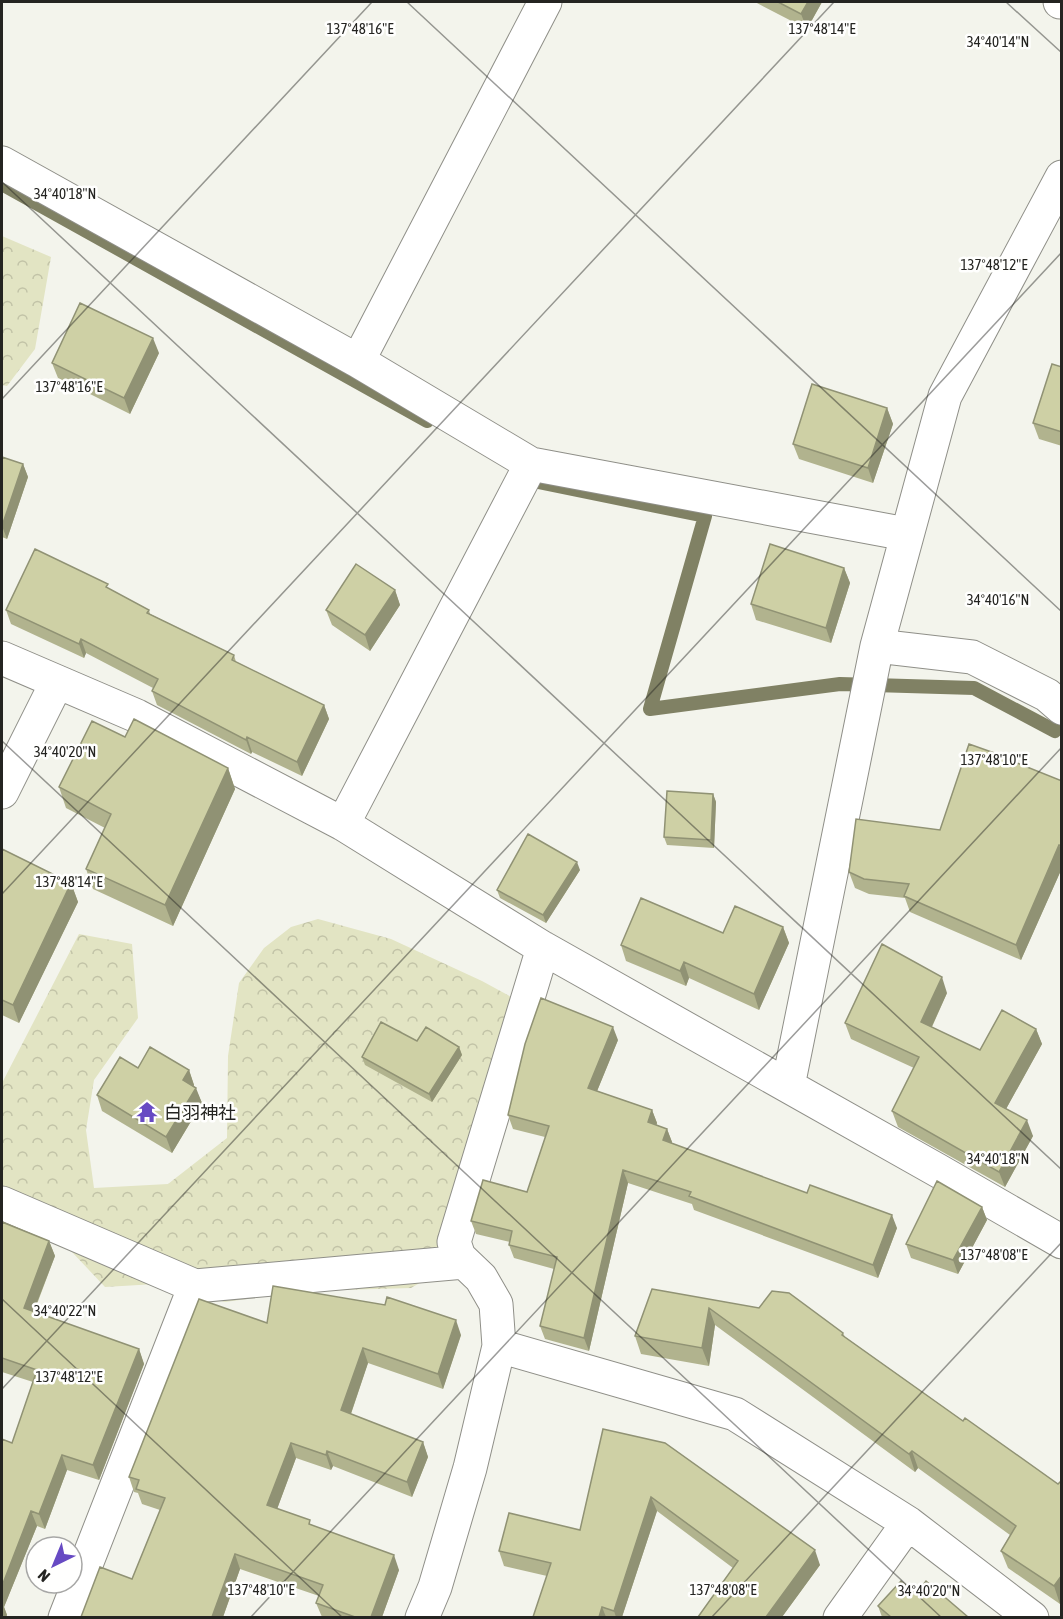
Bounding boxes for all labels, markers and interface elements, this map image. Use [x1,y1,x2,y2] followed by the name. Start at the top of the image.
[326,20,394,37] text: 137°48'16"E
[788,20,856,37] text: 137°48'14"E
[967,33,1029,50] text: 34°40'14"N
[34,185,96,202] text: 34°40'18"N
[960,256,1028,273] text: 137°48'12"E
[35,378,103,395] text: 137°48'16"E
[967,591,1029,608] text: 34°40'16"N
[34,743,96,760] text: 34°40'20"N
[960,751,1028,768] text: 137°48'10"E
[35,873,103,890] text: 137°48'14"E
[135,1100,159,1124] temple icon: 白羽神社
[164,1102,236,1123] place label: 白羽神社
[967,1150,1029,1167] text: 34°40'18"N
[960,1246,1028,1263] text: 137°48'08"E
[34,1302,96,1319] text: 34°40'22"N
[35,1368,103,1385] text: 137°48'12"E
[24,1535,84,1595] north arrow
[34,1566,53,1586] text: N
[227,1581,295,1598] text: 137°48'10"E
[689,1581,757,1598] text: 137°48'08"E
[898,1582,960,1599] text: 34°40'20"N

